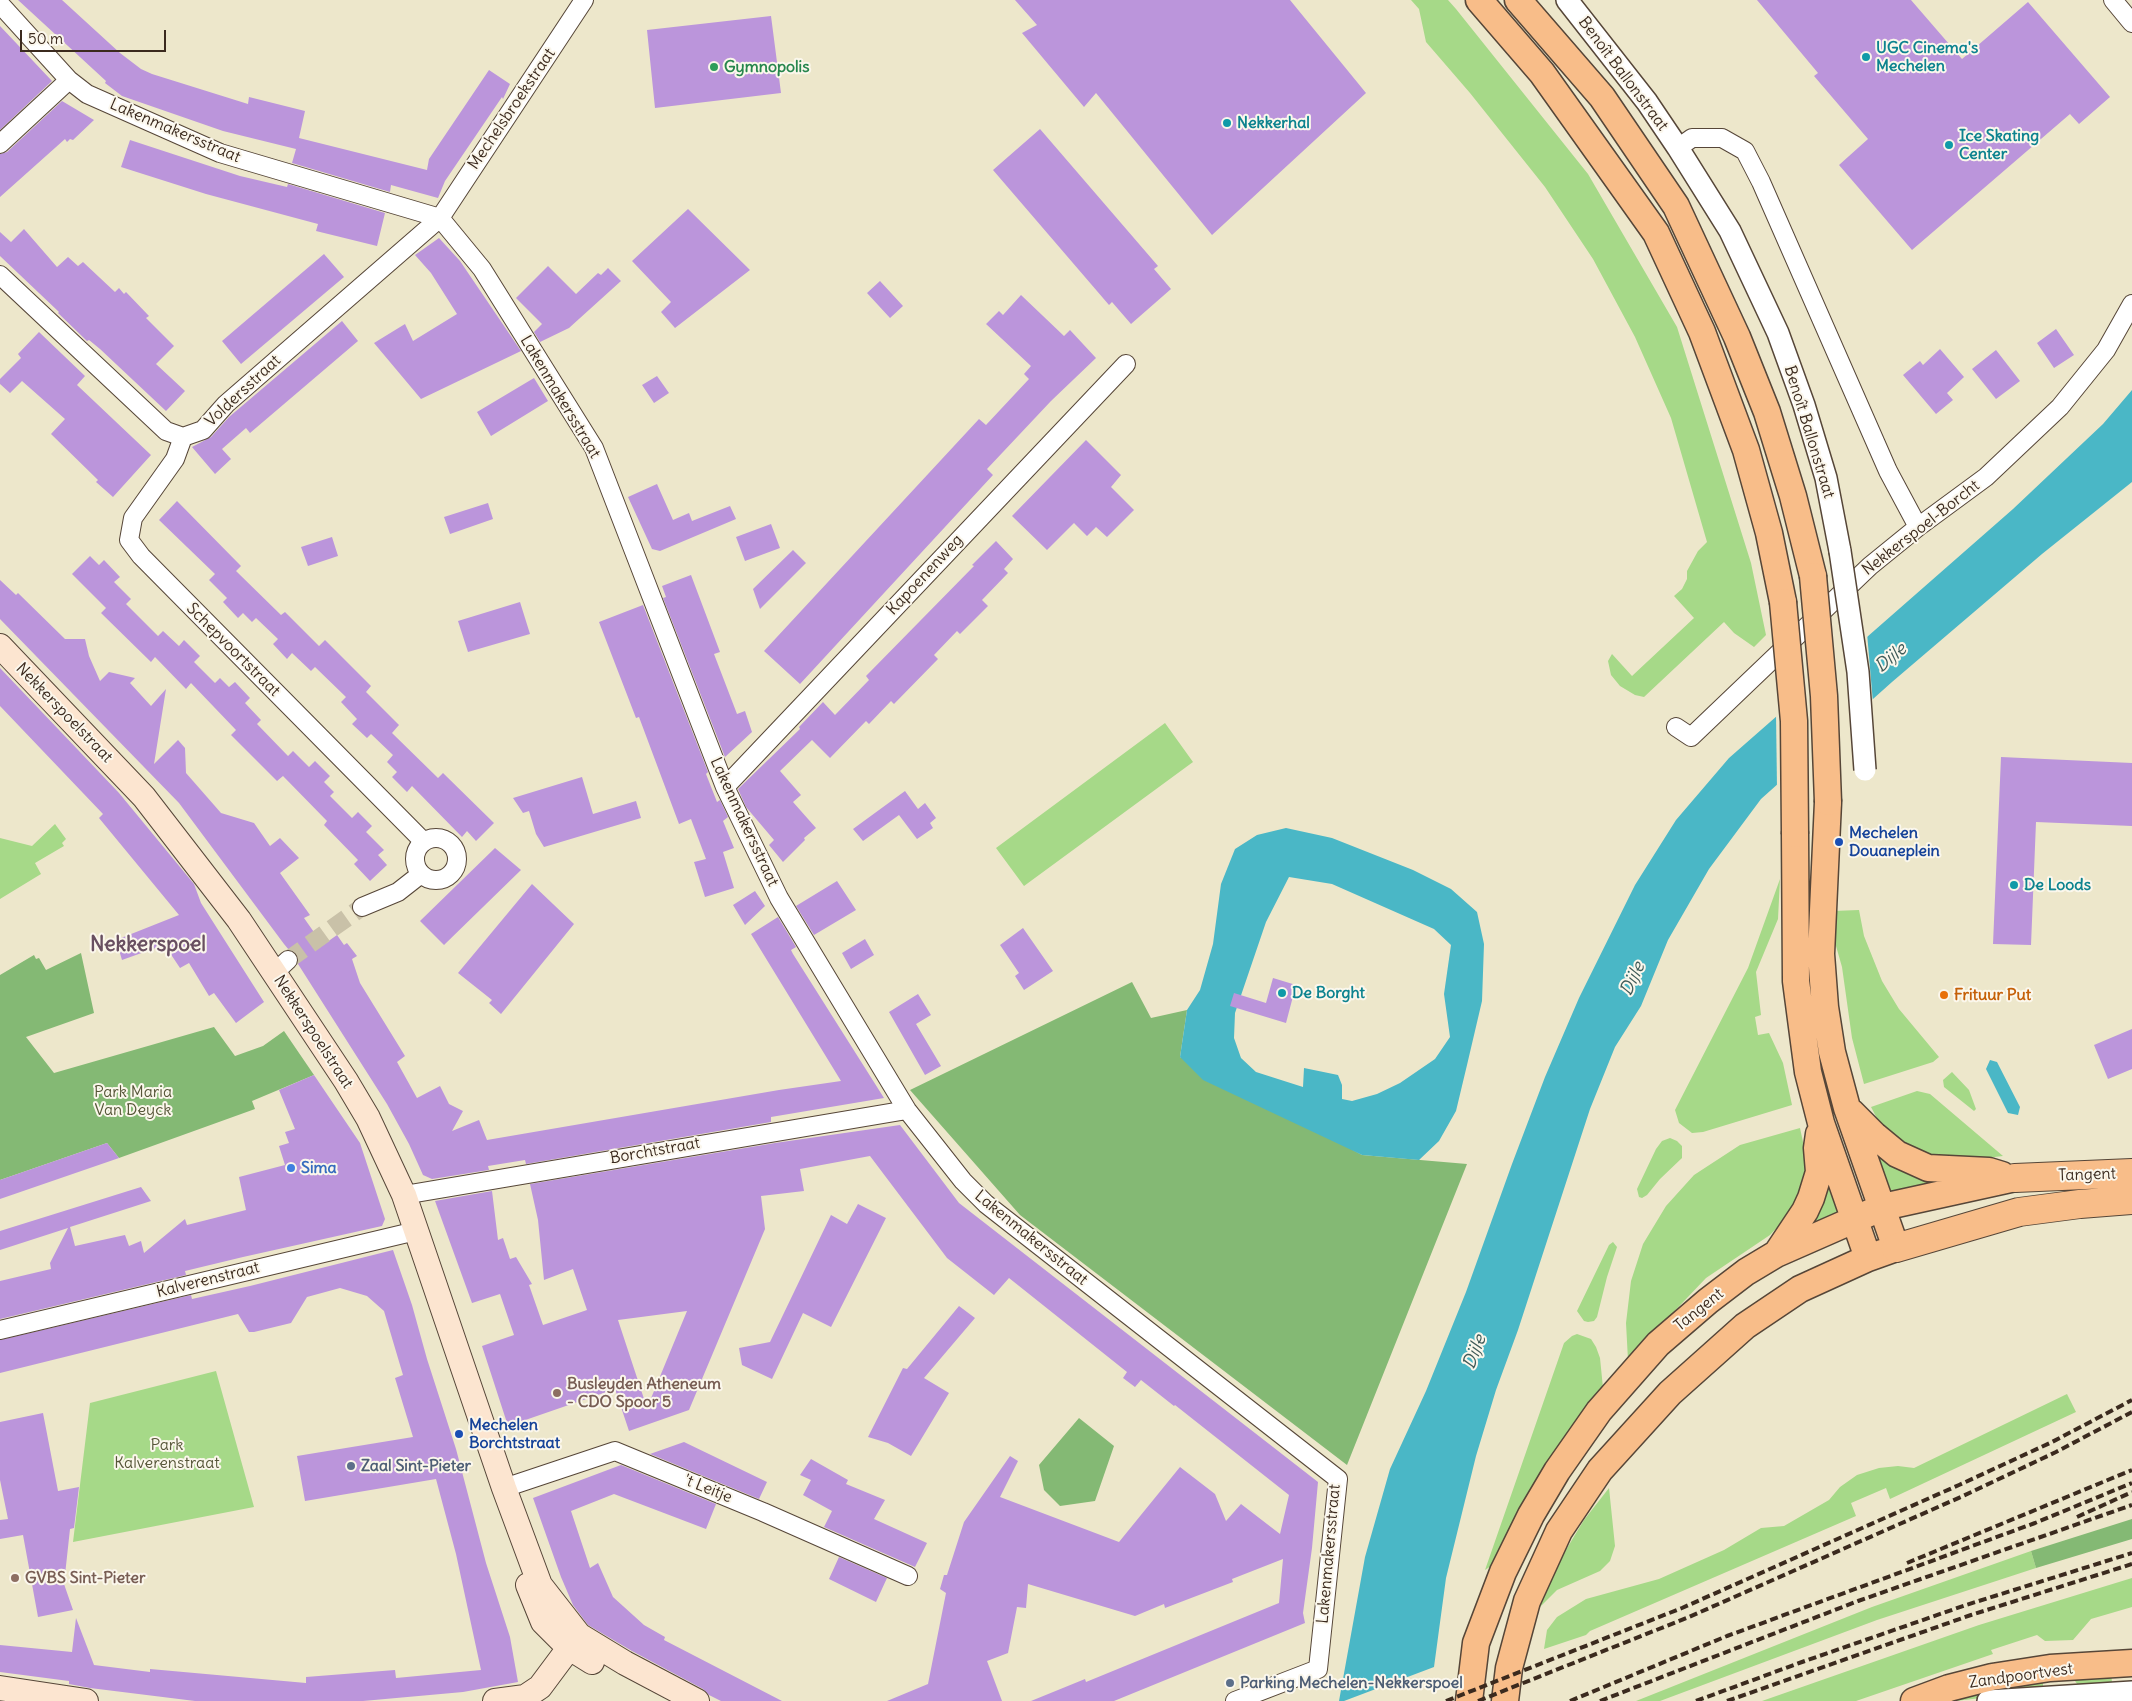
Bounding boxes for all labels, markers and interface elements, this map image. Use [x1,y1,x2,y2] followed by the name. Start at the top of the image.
[1574,13,1672,135] street label: Benoît Ballonstraat
[22,20,169,52] scale bar
[28,29,63,48] text: 50 m
[1876,38,1978,76] place label: UGC Cinema's Mechelen
[464,45,560,173] street label: Mechelsbroekstraat
[1860,51,1872,63] marker: UGC Cinema's Mechelen
[724,57,809,77] place label: Gymnopolis
[708,61,720,73] marker: Gymnopolis
[107,95,243,167] street label: Lakenmakersstraat
[1237,113,1310,133] place label: Nekkerhal
[1221,117,1233,129] marker: Nekkerhal
[1959,126,2039,164] place label: Ice Skating Center
[1943,139,1955,151] marker: Ice Skating Center
[516,332,604,462] street label: Lakenmakersstraat
[201,351,285,431] street label: Voldersstraat
[1780,363,1838,501] street label: Benoît Ballonstraat
[1858,476,1984,580] street label: Nekkerspoel-Borcht
[883,531,967,619] street label: Kapoenenweg
[182,599,284,701] street label: Schepvoortstraat
[1871,639,1911,677] water label: Dijle
[12,659,116,767] street label: Nekkerspoelstraat
[706,755,782,889] street label: Lakenmakersstraat
[1849,823,1940,861] place label: Mechelen Douaneplein
[1833,836,1845,848] marker: Mechelen Douaneplein
[2024,875,2091,895] place label: De Loods
[2008,879,2020,891] marker: De Loods
[90,932,206,958] district label: Nekkerspoel
[1616,959,1650,999] water label: Dijle
[269,972,357,1092] street label: Nekkerspoelstraat
[1292,983,1365,1003] place label: De Borght
[1954,985,2031,1005] place label: Frituur Put
[1276,987,1288,999] marker: De Borght
[1938,989,1950,1001] marker: Frituur Put
[94,1082,172,1120] park label: Park Maria Van Deyck
[608,1134,702,1168] street label: Borchtstraat
[301,1158,337,1178] place label: Sima
[285,1162,297,1174] marker: Sima
[2058,1164,2116,1186] street label: Tangent
[971,1187,1091,1289] street label: Lakenmakersstraat
[155,1258,261,1302] street label: Kalverenstraat
[1671,1284,1727,1336] street label: Tangent
[1459,1332,1491,1372] water label: Dijle
[567,1374,721,1412] place label: Busleyden Atheneum - CDO Spoor 5
[551,1387,563,1399] marker: Busleyden Atheneum - CDO Spoor 5
[469,1415,560,1453] place label: Mechelen Borchtstraat
[453,1428,465,1440] marker: Mechelen Borchtstraat
[114,1435,220,1473] park label: Park Kalverenstraat
[361,1456,471,1476] place label: Zaal Sint-Pieter
[345,1460,357,1472] marker: Zaal Sint-Pieter
[681,1471,735,1507] street label: 't Leitje
[1313,1483,1345,1625] street label: Lakenmakersstraat
[25,1568,145,1588] place label: GVBS Sint-Pieter
[9,1572,21,1584] marker: GVBS Sint-Pieter
[1968,1659,2074,1693] street label: Zandpoortvest
[1240,1673,1463,1693] place label: Parking Mechelen-Nekkerspoel
[1224,1677,1236,1689] marker: Parking Mechelen-Nekkerspoel

